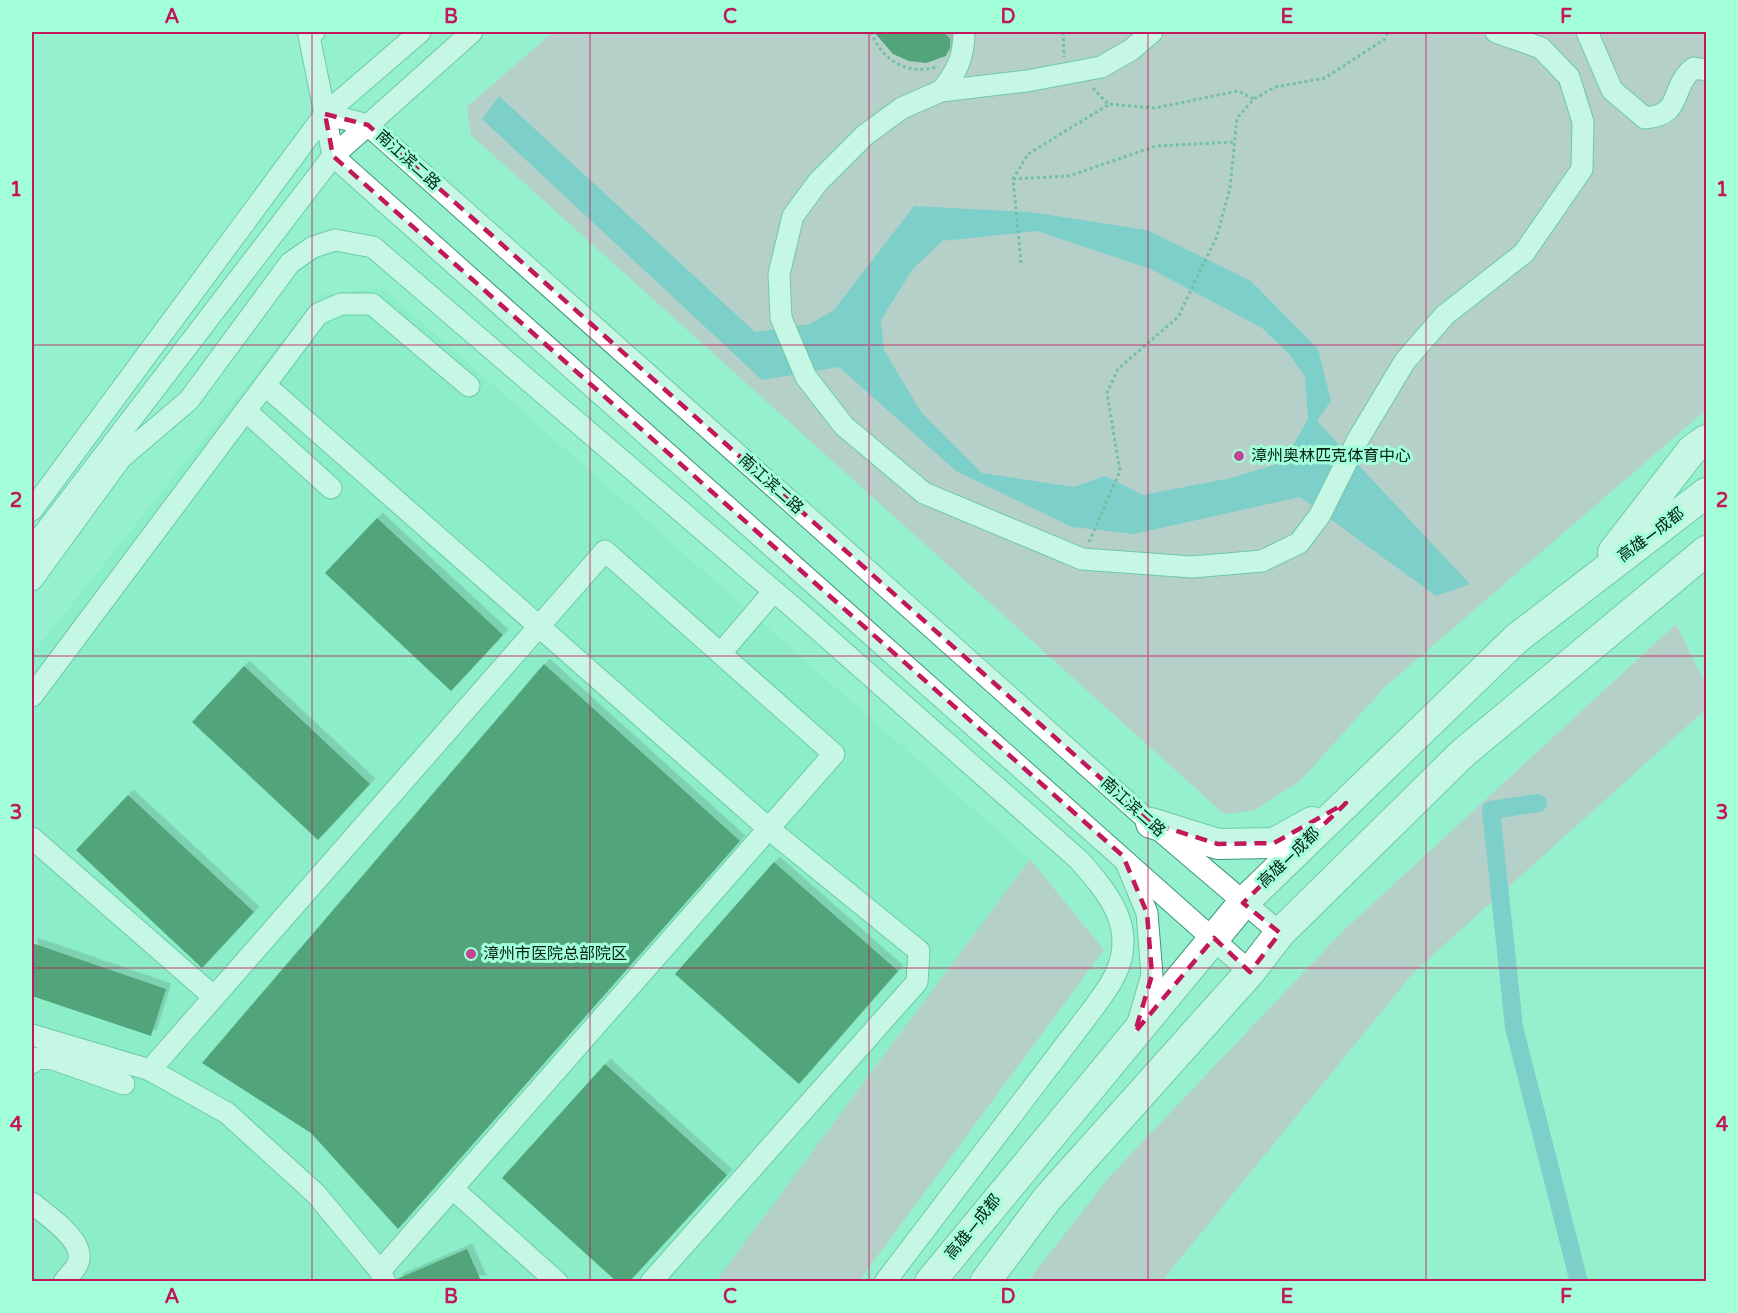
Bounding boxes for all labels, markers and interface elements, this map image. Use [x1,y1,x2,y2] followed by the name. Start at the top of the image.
[165,5,180,29] text: A
[444,5,458,29] text: B
[723,5,737,29] text: C
[1000,5,1016,29] text: D
[1281,5,1294,29] text: E
[1560,5,1572,29] text: F
[372,126,444,194] street label: 南江滨二路
[10,178,22,202] text: 1
[1716,178,1728,202] text: 1
[1251,446,1411,466] place label: 漳州奥林匹克体育中心
[1232,449,1246,463] marker: 漳州奥林匹克体育中心
[735,450,807,518] street label: 南江滨二路
[10,489,22,513] text: 2
[1716,489,1728,513] text: 2
[1614,503,1688,567] street label: 高雄—成都
[1097,773,1169,841] street label: 南江滨二路
[10,801,22,825] text: 3
[1716,801,1728,825] text: 3
[1254,824,1324,892] street label: 高雄—成都
[483,944,627,964] place label: 漳州市医院总部院区
[464,947,478,961] marker: 漳州市医院总部院区
[10,1113,23,1137] text: 4
[1716,1113,1729,1137] text: 4
[941,1190,1005,1264] street label: 高雄—成都
[165,1285,180,1309] text: A
[444,1285,458,1309] text: B
[723,1285,737,1309] text: C
[1000,1285,1016,1309] text: D
[1281,1285,1294,1309] text: E
[1560,1285,1572,1309] text: F

